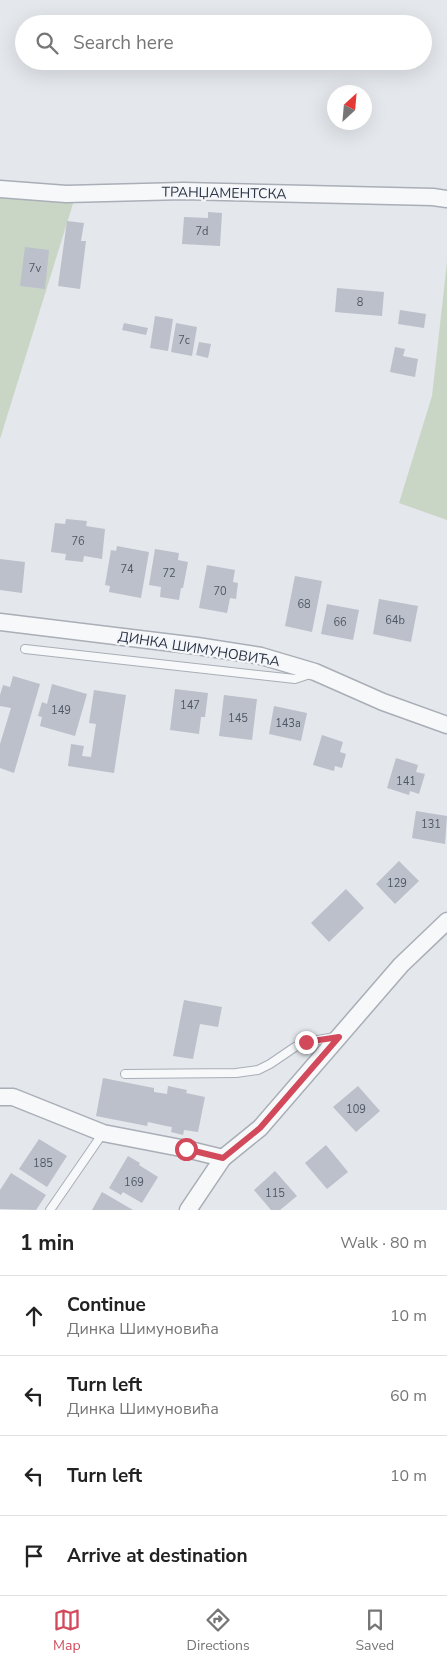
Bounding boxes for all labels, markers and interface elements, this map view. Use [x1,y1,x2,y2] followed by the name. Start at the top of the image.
[15,15,432,70] search box
[33,29,61,57] icon: search
[73,30,174,56] text: Search here
[327,85,372,130] north arrow
[161,182,287,204] street label: ТРАНЏАМЕНТСКА
[195,224,209,239] house number: 7d
[29,261,41,276] house number: 7v
[357,295,364,310] house number: 8
[178,333,190,348] house number: 7c
[71,534,85,549] house number: 76
[120,562,134,577] house number: 74
[162,566,176,581] house number: 72
[213,584,227,599] house number: 70
[297,597,311,612] house number: 68
[385,613,405,628] house number: 64b
[333,615,347,630] house number: 66
[117,627,281,671] street label: ДИНКА ШИМУНОВИЋА
[180,698,200,713] house number: 147
[51,703,71,718] house number: 149
[228,711,248,726] house number: 145
[275,716,301,731] house number: 143a
[396,774,416,789] house number: 141
[421,817,441,832] house number: 131
[387,876,407,891] house number: 129
[295,1031,318,1054] route end
[346,1102,366,1117] house number: 109
[175,1138,198,1161] route start
[33,1156,53,1171] house number: 185
[124,1175,144,1190] house number: 169
[265,1186,285,1201] house number: 115
[20,1229,74,1257] text: 1 min
[340,1232,427,1254] text: Walk · 80 m
[67,1292,146,1318] text: Continue
[20,1302,48,1330] icon: ahead
[390,1305,427,1327] text: 10 m
[67,1318,219,1340] text: Динка Шимуновића
[67,1372,142,1398] text: Turn left
[20,1382,48,1410] icon: left
[390,1385,427,1407] text: 60 m
[67,1398,219,1420] text: Динка Шимуновића
[20,1462,48,1490] icon: left
[67,1463,142,1489] text: Turn left
[390,1465,427,1487] text: 10 m
[20,1542,48,1570] icon: arrive
[67,1543,248,1569] text: Arrive at destination
[53,1606,81,1655] tab: Map
[187,1606,250,1655] tab: Directions
[355,1606,394,1655] tab: Saved

